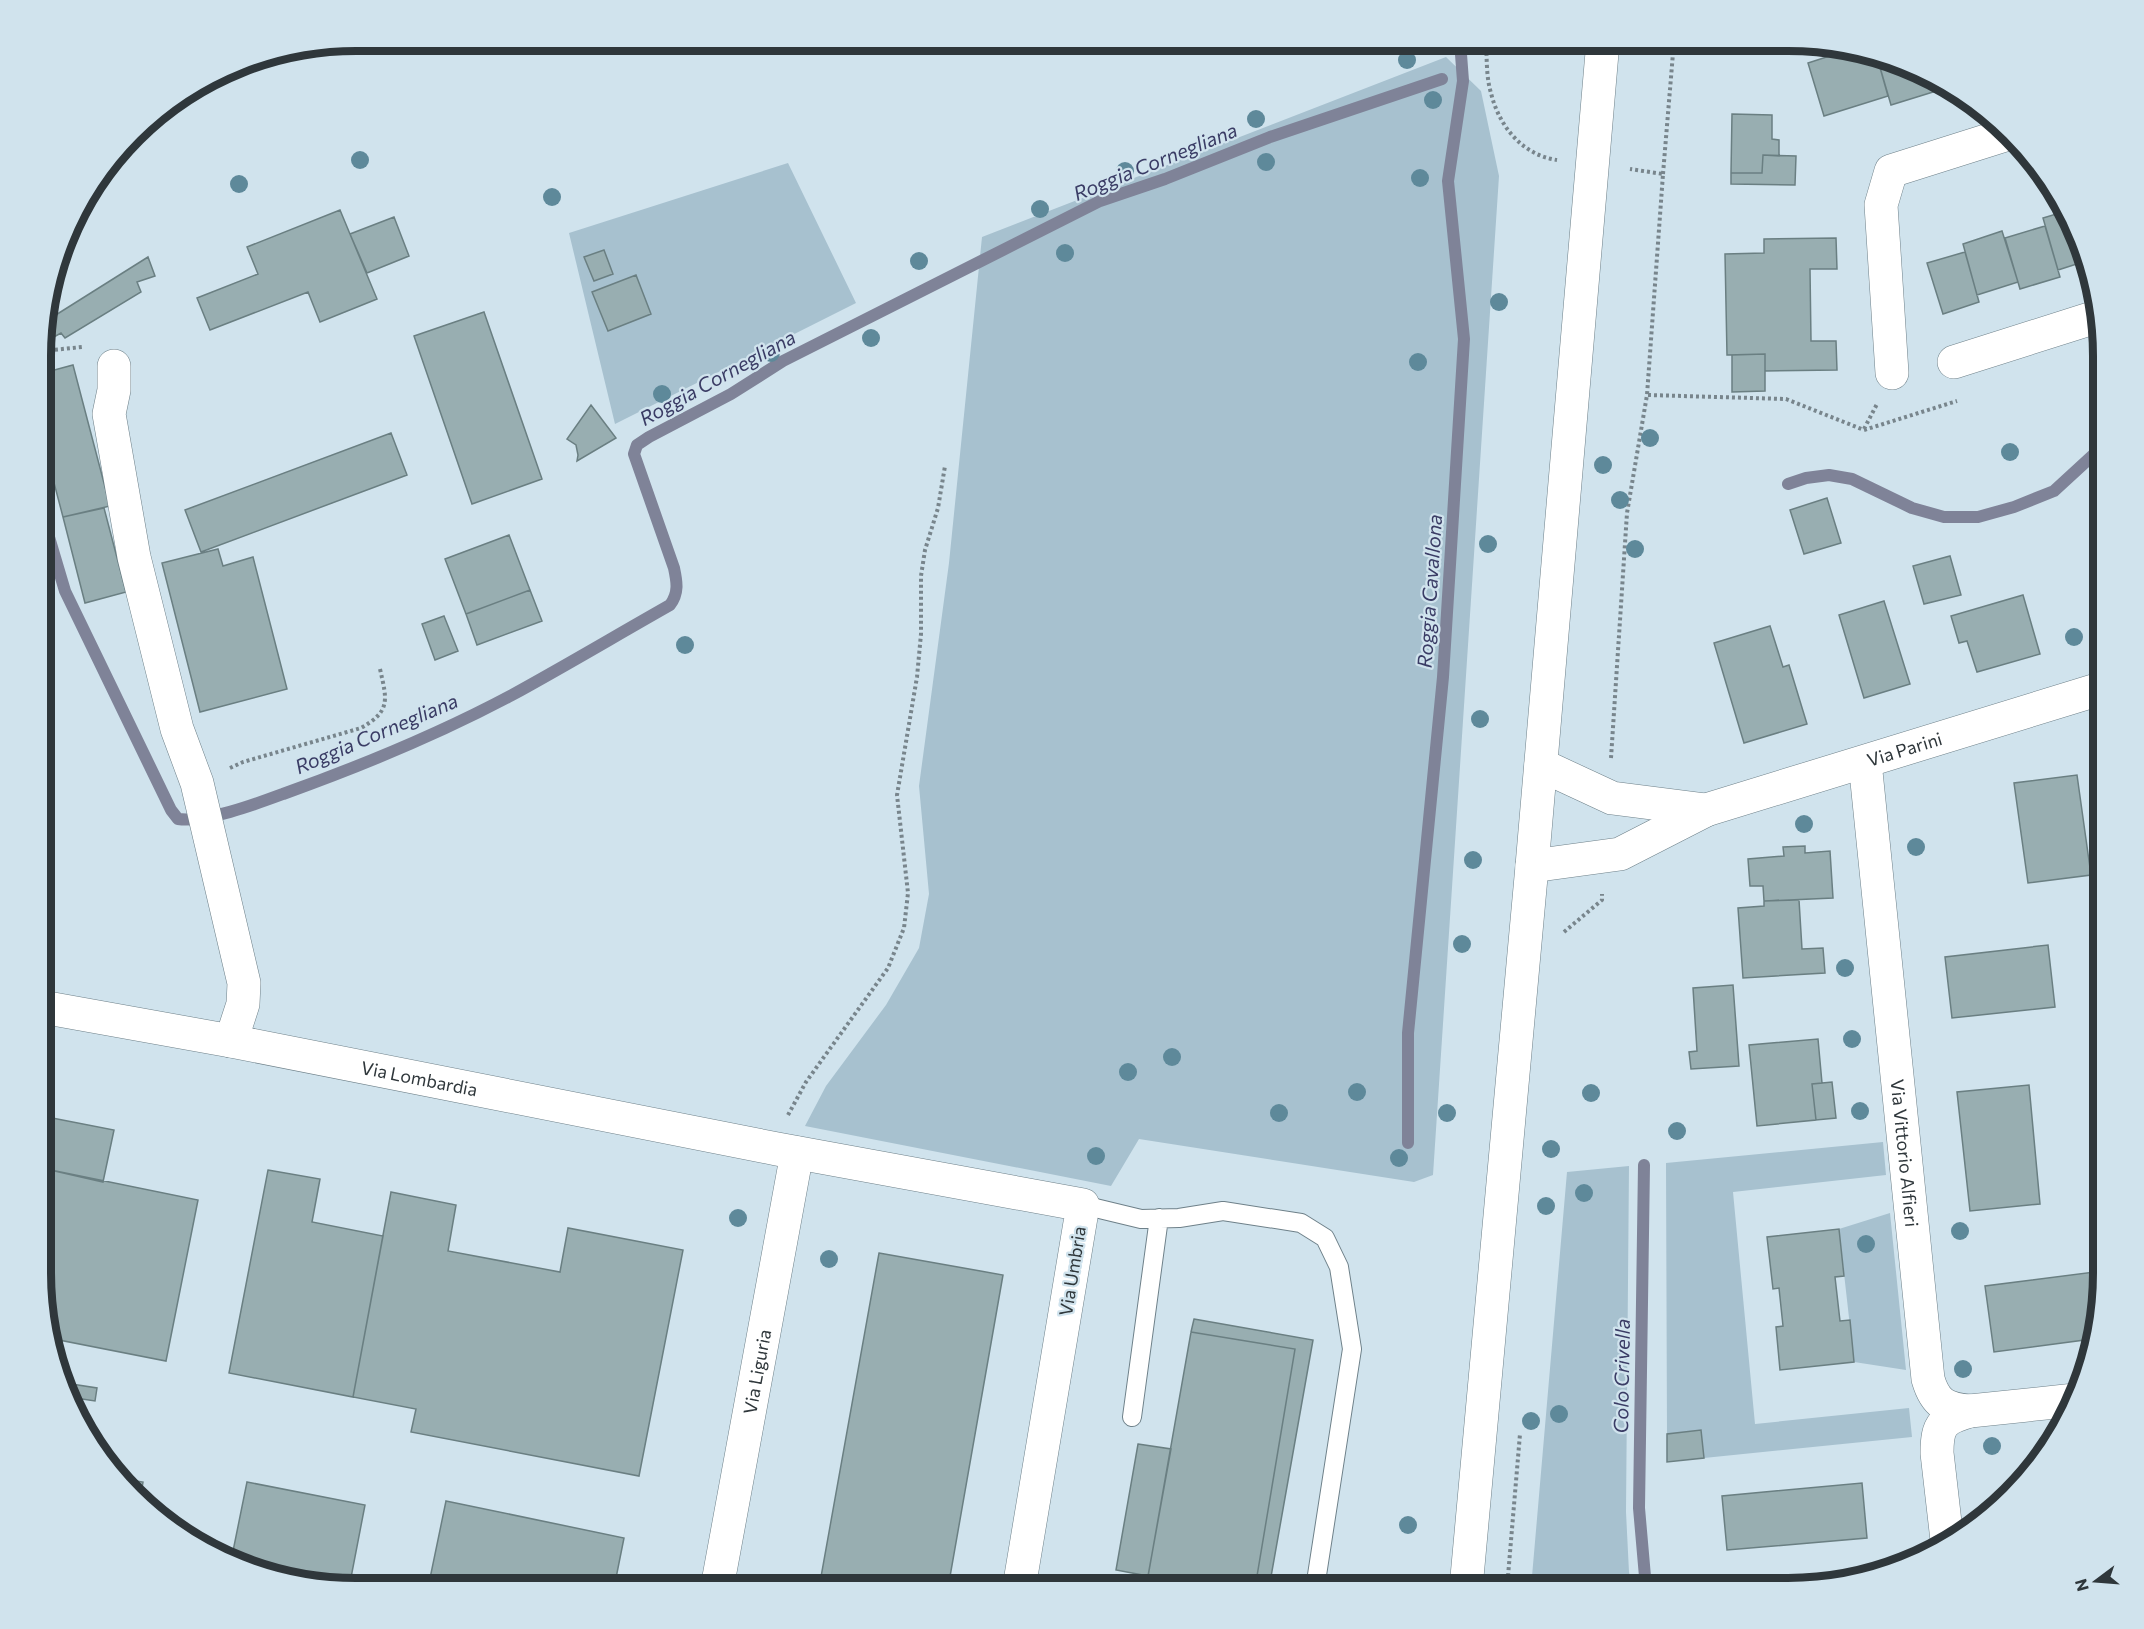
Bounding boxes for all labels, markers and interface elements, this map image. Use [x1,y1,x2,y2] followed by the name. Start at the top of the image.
[1069,117,1241,205] water label: Roggia Cornegliana
[635,324,799,430] water label: Roggia Cornegliana
[1412,513,1446,669] water label: Roggia Cavallona
[291,688,461,778] water label: Roggia Cornegliana
[1864,727,1945,771] street label: Via Parini
[359,1056,479,1100] street label: Via Lombardia
[1886,1078,1923,1228] street label: Via Vittorio Alfieri
[1054,1225,1090,1317] street label: Via Umbria
[1608,1319,1634,1433] water label: Colo Crivella
[738,1327,775,1416] street label: Via Liguria
[2066,1551,2126,1611] north arrow
[2070,1577,2092,1594] text: N

